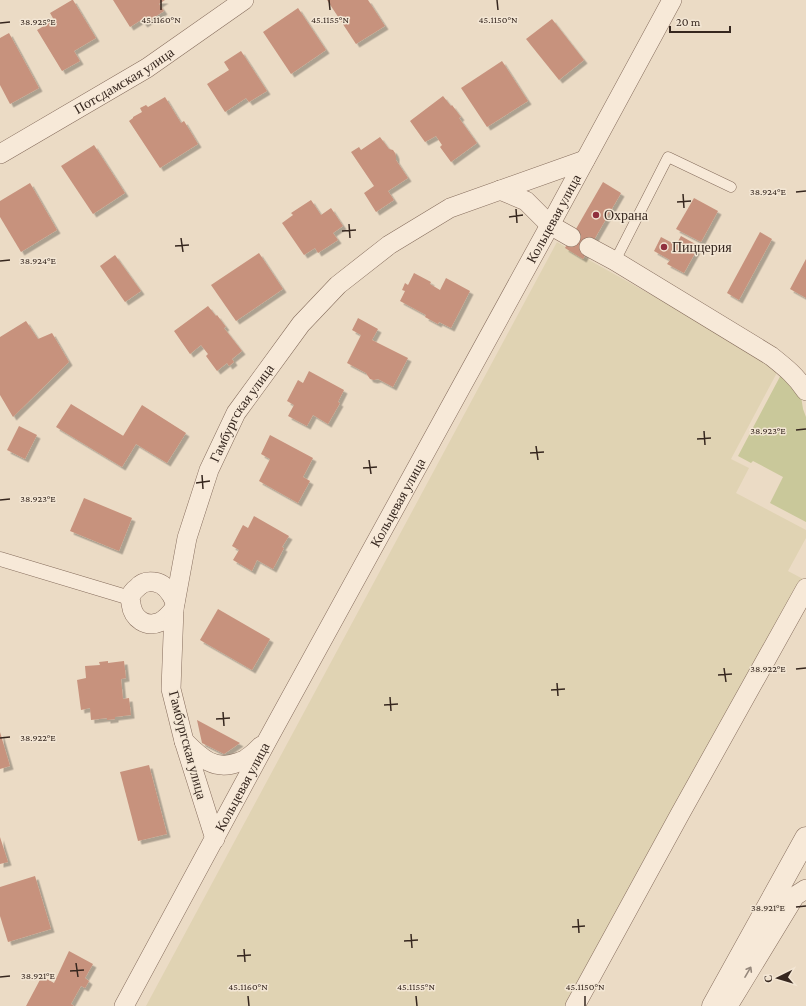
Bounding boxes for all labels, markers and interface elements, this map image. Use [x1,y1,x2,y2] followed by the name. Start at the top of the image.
[670,8,730,34] scale bar
[141,14,181,25] text: 45.1160°N
[311,14,349,25] text: 45.1155°N
[478,14,518,25] text: 45.1150°N
[676,15,701,29] text: 20 m
[20,16,56,27] text: 38.925°E
[71,43,178,117] street label: Потсдамская улица
[523,171,584,266] street label: Кольцевая улица
[750,186,787,197] text: 38.924°E
[604,207,649,223] place label: Охрана
[591,210,601,220] marker: Охрана
[672,239,732,255] place label: Пиццерия
[659,242,669,252] marker: Пиццерия
[20,255,57,266] text: 38.924°E
[206,360,278,464] street label: Гамбургская улица
[750,425,786,436] text: 38.923°E
[367,455,429,550] street label: Кольцевая улица
[20,493,56,504] text: 38.923°E
[750,663,786,674] text: 38.922°E
[166,689,210,802] street label: Гамбургская улица
[20,732,56,743] text: 38.922°E
[212,739,273,834] street label: Кольцевая улица
[751,902,786,913] text: 38.921°E
[758,958,798,998] north arrow
[744,967,752,978] one-way arrow
[21,970,56,981] text: 38.921°E
[762,974,774,983] text: С
[228,981,268,992] text: 45.1160°N
[397,981,435,992] text: 45.1155°N
[565,981,605,992] text: 45.1150°N

